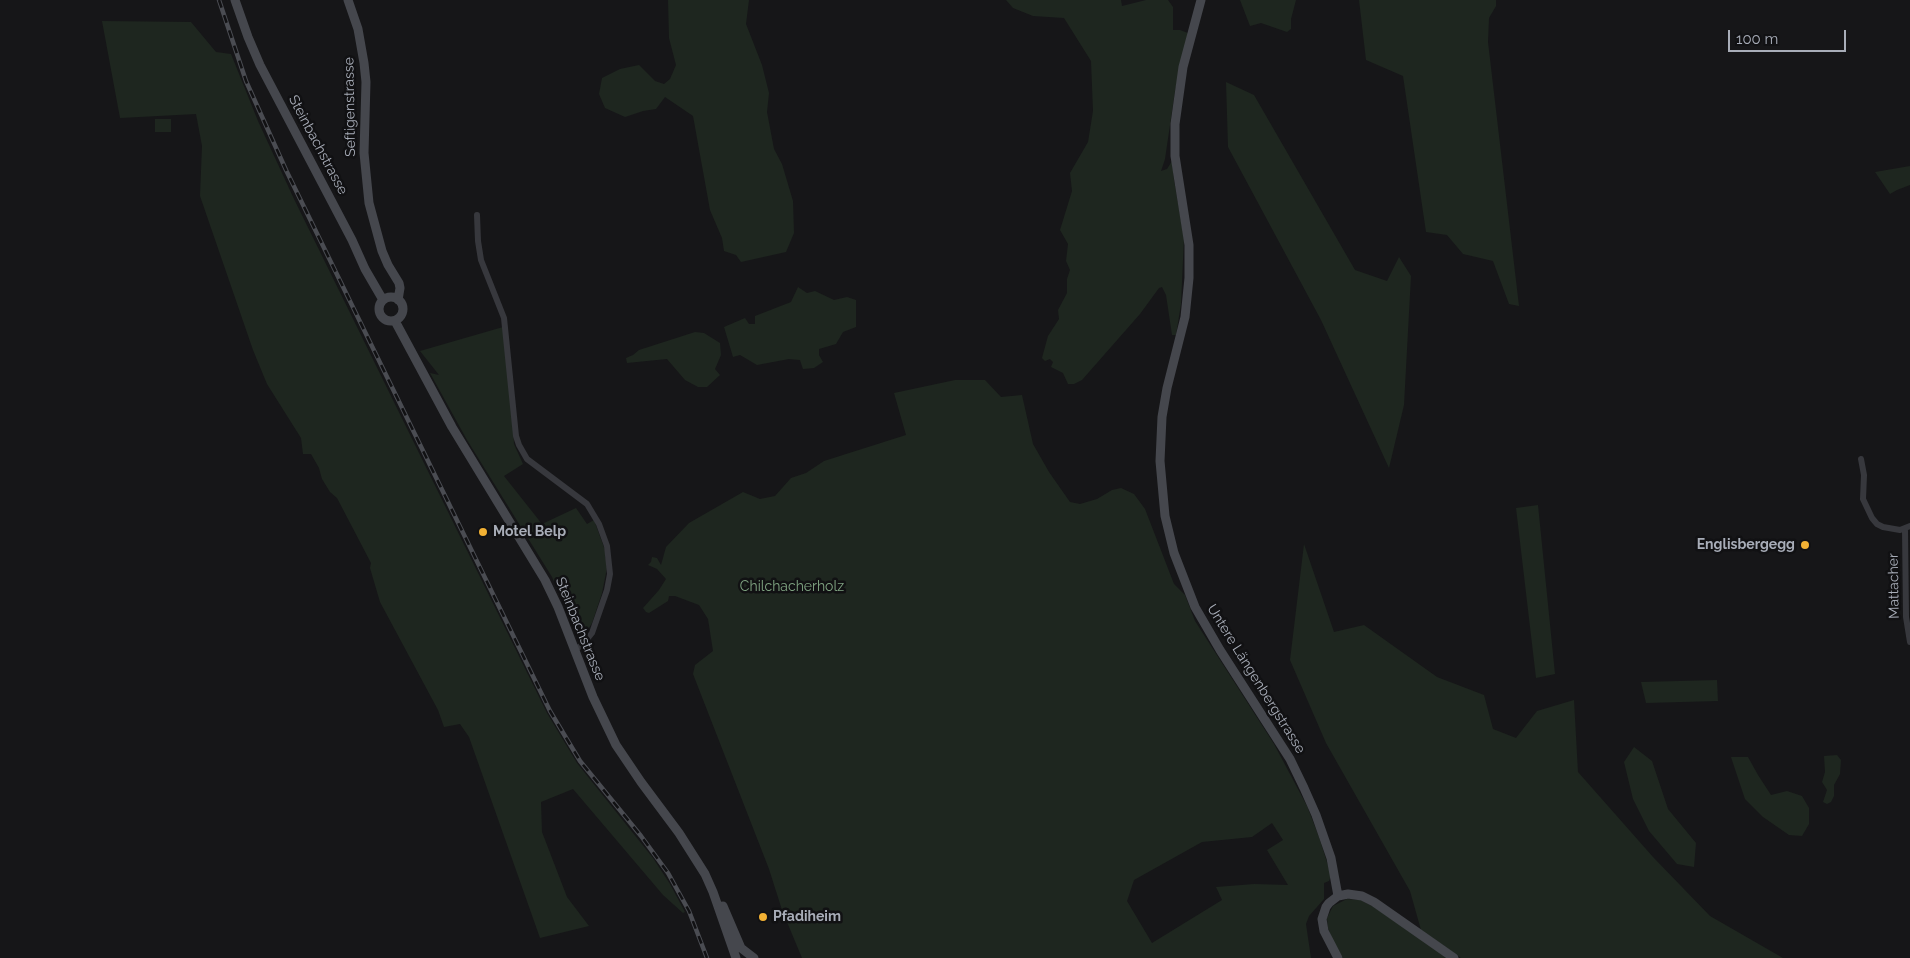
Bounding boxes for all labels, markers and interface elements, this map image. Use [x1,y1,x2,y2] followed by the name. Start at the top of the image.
[1730,20,1848,52] scale bar
[1736,30,1778,48] text: 100 m
[341,57,359,157] street label: Seftigenstrasse
[285,92,351,198] street label: Steinbachstrasse
[493,524,566,540] place label: Motel Belp
[477,526,489,538] marker: Motel Belp
[1697,537,1795,553] place label: Englisbergegg
[1799,539,1811,551] marker: Englisbergegg
[1885,553,1903,619] street label: Mattacher
[552,575,608,683] street label: Steinbachstrasse
[740,579,844,595] park label: Chilchacherholz
[1203,601,1309,757] street label: Untere Längenbergstrasse
[773,909,841,925] place label: Pfadiheim
[757,911,769,923] marker: Pfadiheim

